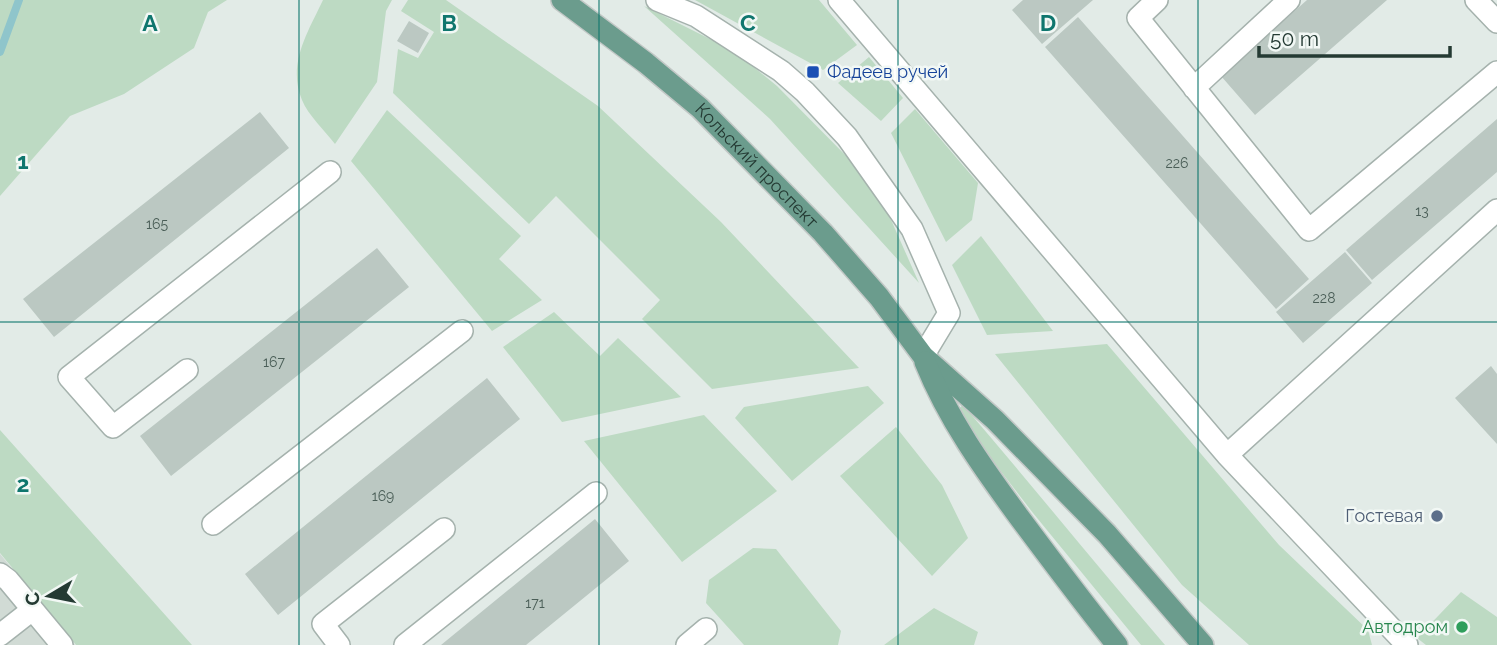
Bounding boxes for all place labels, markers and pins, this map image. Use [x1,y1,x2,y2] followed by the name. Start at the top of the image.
[827,61,948,82] place label: Фадеев ручей
[805,64,821,80] marker: Фадеев ручей
[1345,505,1423,526] place label: Гостевая
[1429,508,1445,524] marker: Гостевая
[1362,616,1448,637] place label: Автодром
[1454,619,1470,635] marker: Автодром

